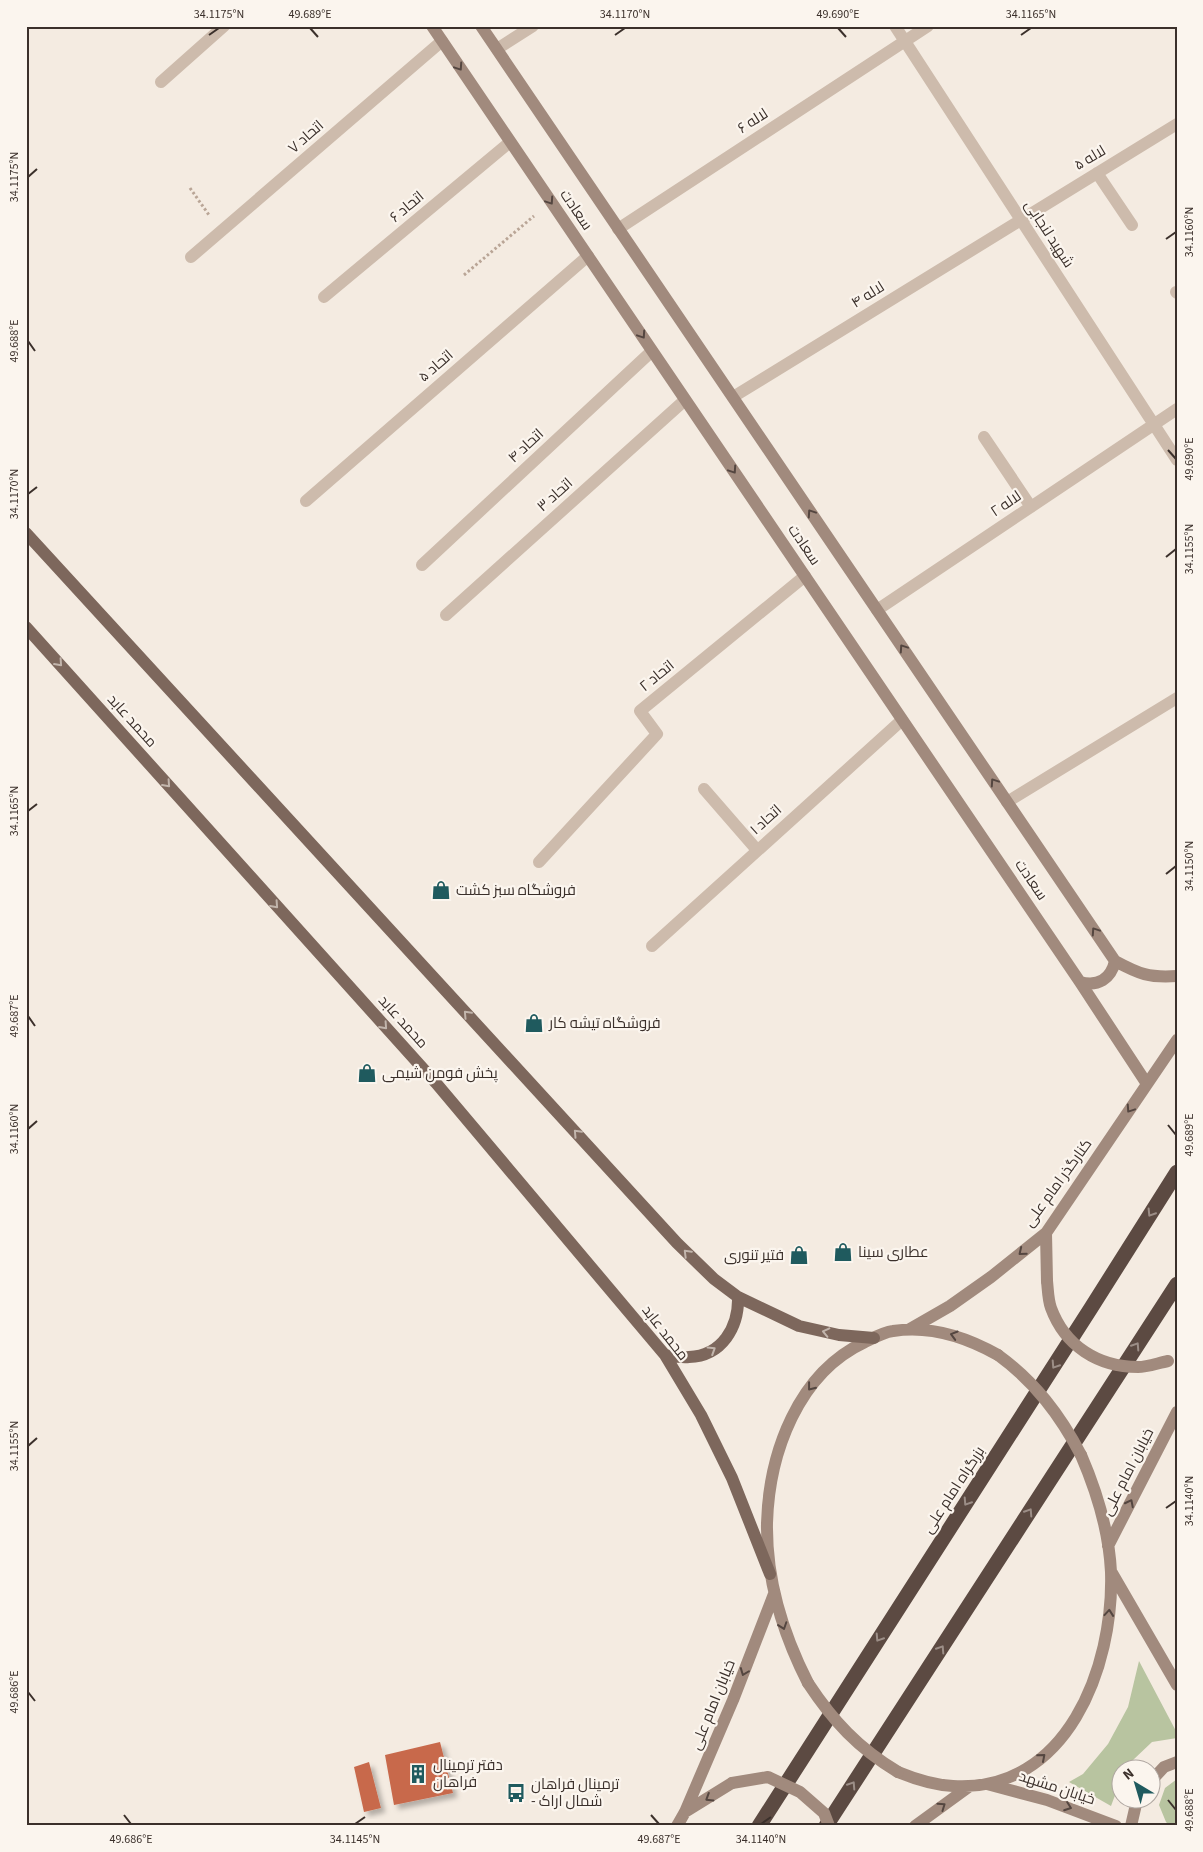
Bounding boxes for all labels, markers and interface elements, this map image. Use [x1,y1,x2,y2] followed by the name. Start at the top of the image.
[194,6,244,23] text: 34.1175°N
[288,6,332,23] text: 49.689°E
[600,6,650,23] text: 34.1170°N
[816,6,860,23] text: 49.690°E
[1006,6,1056,23] text: 34.1165°N
[453,61,462,70] one-way arrow
[734,103,772,139] street label: لاله ۶
[284,116,328,158] street label: اتحاد ۷
[1070,140,1110,176] street label: لاله ۵
[6,152,23,202] text: 34.1175°N
[555,185,597,235] street label: سعادت
[385,186,429,228] street label: اتحاد ۶
[544,196,554,205] one-way arrow
[1019,196,1079,272] street label: شهید لنجابی
[1181,207,1198,257] text: 34.1160°N
[847,277,889,313] street label: لاله ۴
[6,319,23,363] text: 49.688°E
[636,330,645,339] one-way arrow
[414,345,458,387] street label: اتحاد ۵
[504,424,548,468] street label: اتحاد ۴
[1181,437,1198,481] text: 49.690°E
[727,464,736,474] one-way arrow
[6,469,23,519] text: 34.1170°N
[532,473,578,517] street label: اتحاد ۳
[986,486,1026,522] street label: لاله ۲
[808,510,818,519] one-way arrow
[783,520,825,570] street label: سعادت
[1181,524,1198,574] text: 34.1155°N
[900,644,909,654] one-way arrow
[635,655,679,697] street label: اتحاد ۲
[53,657,61,666] one-way arrow
[102,690,162,752] street label: محمد عابد
[161,779,170,788] one-way arrow
[991,779,1000,788] one-way arrow
[6,786,23,836] text: 34.1165°N
[745,800,787,840] street label: اتحاد ۱
[1181,841,1198,891] text: 34.1150°N
[1010,855,1052,905] street label: سعادت
[430,879,452,901] shop icon: فروشگاه سبز کشت
[456,880,576,901] place label: فروشگاه سبز کشت
[270,900,279,909] one-way arrow
[1092,928,1101,937] one-way arrow
[373,991,433,1053] street label: محمد عابد
[6,994,23,1038] text: 49.687°E
[464,1010,473,1019] one-way arrow
[523,1012,545,1034] shop icon: فروشگاه تیشه کار
[548,1013,661,1034] place label: فروشگاه تیشه کار
[378,1020,387,1029] one-way arrow
[356,1062,378,1084] shop icon: پخش فومن شیمی
[382,1063,498,1084] place label: پخش فومن شیمی
[1127,1103,1136,1113] one-way arrow
[6,1104,23,1154] text: 34.1160°N
[1181,1113,1198,1157] text: 49.689°E
[574,1130,583,1139] one-way arrow
[1019,1135,1097,1231] street label: کنارگذر امام علی
[1148,1207,1157,1217] one-way arrow
[832,1241,854,1263] shop icon: عطاری سینا
[858,1242,929,1263] place label: عطاری سینا
[788,1244,810,1266] shop icon: فتیر تنوری
[724,1245,784,1266] place label: فتیر تنوری
[1019,1246,1028,1254] one-way arrow
[684,1249,693,1258] one-way arrow
[637,1301,693,1365] street label: محمد عابد
[822,1327,830,1338] one-way arrow
[950,1331,958,1341] one-way arrow
[1130,1343,1140,1352] one-way arrow
[706,1346,715,1356] one-way arrow
[1051,1360,1061,1369] one-way arrow
[808,1381,817,1391] one-way arrow
[6,1421,23,1471] text: 34.1155°N
[1097,1425,1159,1519] street label: خیابان امام علی
[918,1442,990,1538] street label: بزرگراه امام علی
[1181,1476,1198,1526] text: 34.1140°N
[963,1496,973,1505] one-way arrow
[1124,1499,1134,1508] one-way arrow
[1023,1508,1032,1518] one-way arrow
[1103,1609,1114,1617] one-way arrow
[777,1621,787,1630] one-way arrow
[876,1633,885,1642] one-way arrow
[934,1645,944,1654] one-way arrow
[685,1657,741,1753] street label: خیابان امام علی
[740,1667,750,1676] one-way arrow
[6,1670,23,1714] text: 49.686°E
[1036,1754,1045,1762] one-way arrow
[433,1755,503,1793] place label: دفتر ترمینال فراهان
[1110,1760,1160,1810] north arrow
[407,1763,429,1785] building icon: دفتر ترمینال فراهان
[1119,1764,1138,1785] text: N
[1016,1766,1098,1810] street label: خیابان مشهد
[531,1774,619,1812] place label: ترمینال فراهان - شمال اراک
[846,1781,855,1791] one-way arrow
[505,1782,527,1804] bus stop icon: ترمینال فراهان - شمال اراک
[1181,1788,1198,1832] text: 49.688°E
[705,1792,715,1801] one-way arrow
[1063,1801,1072,1811] one-way arrow
[936,1803,946,1812] one-way arrow
[109,1831,153,1848] text: 49.686°E
[330,1831,380,1848] text: 34.1145°N
[637,1831,681,1848] text: 49.687°E
[736,1831,786,1848] text: 34.1140°N

